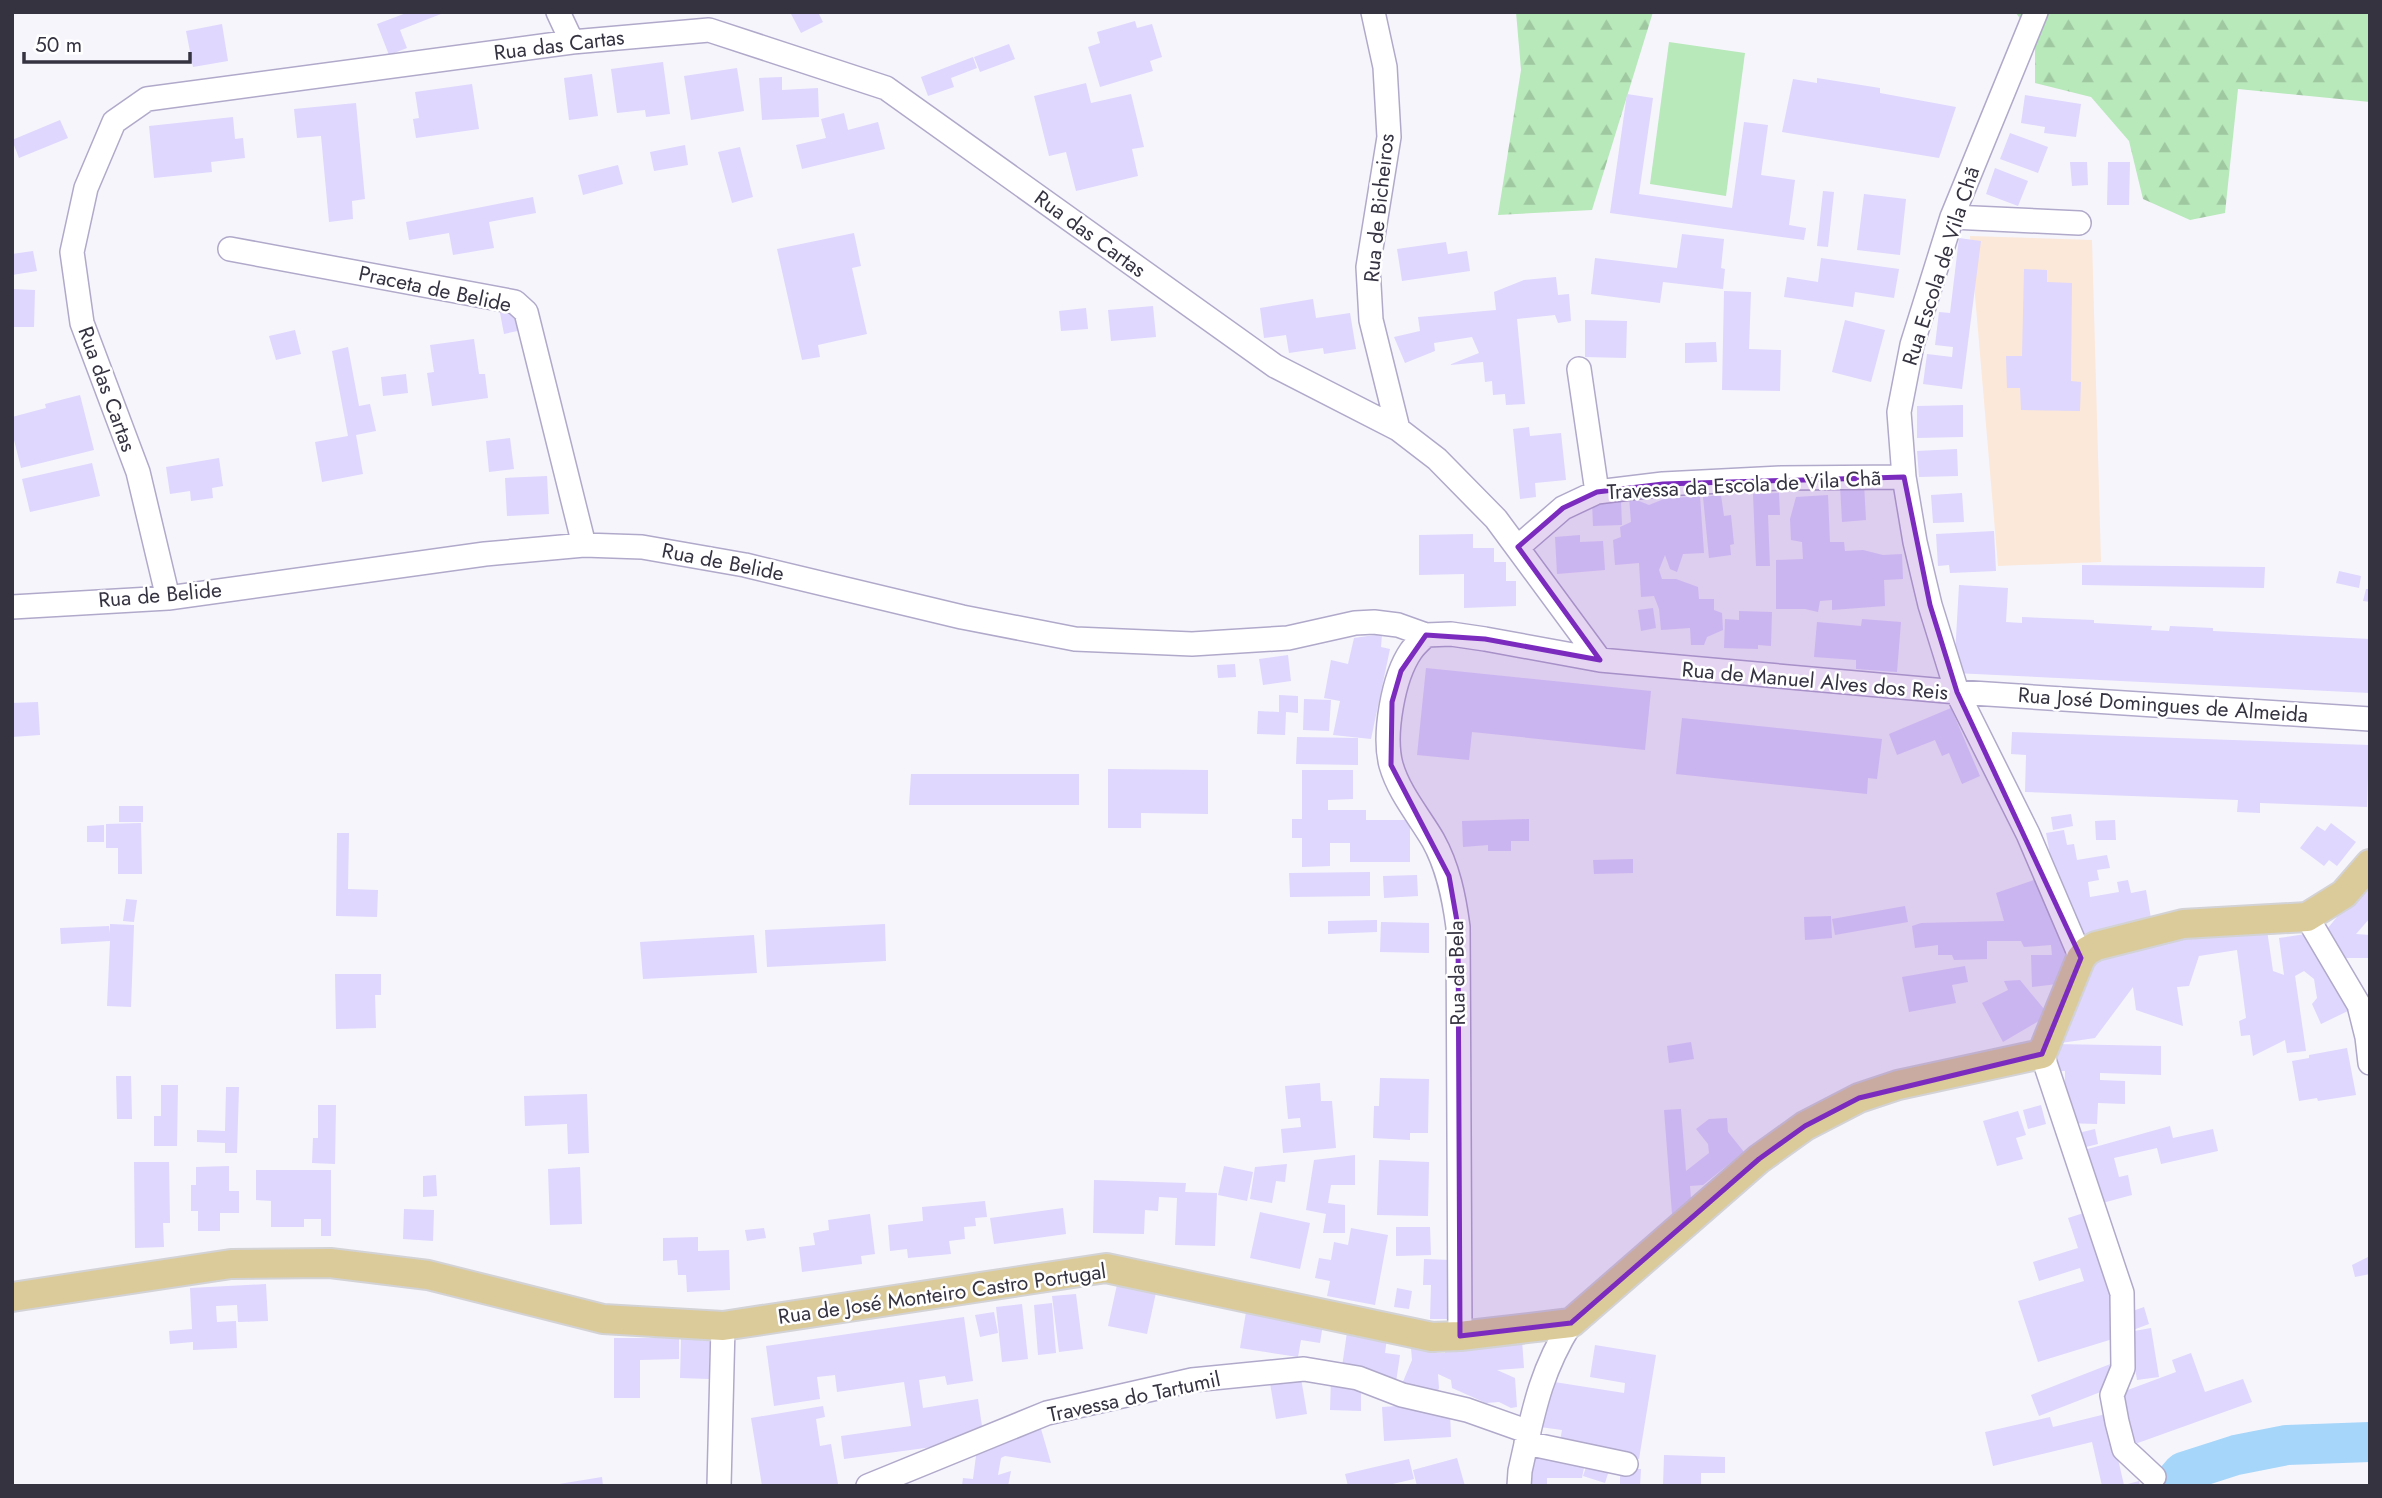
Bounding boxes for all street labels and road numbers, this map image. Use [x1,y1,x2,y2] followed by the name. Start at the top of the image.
[492,22,626,68] street label: Rua das Cartas
[1356,132,1402,284] street label: Rua de Bicheiros
[1895,163,1987,369] street label: Rua Escola de Vila Chã
[1028,183,1152,285] street label: Rua das Cartas
[356,258,514,320] street label: Praceta de Belide
[70,322,144,456] street label: Rua das Cartas
[1606,463,1882,507] street label: Travessa da Escola de Vila Chã
[659,535,787,589] street label: Rua de Belide
[97,575,223,615] street label: Rua de Belide
[1681,654,1949,708] street label: Rua de Manuel Alves dos Reis
[2017,680,2309,730] street label: Rua José Domingues de Almeida
[1441,920,1473,1026] street label: Rua da Bela
[776,1256,1108,1332] street label: Rua de José Monteiro Castro Portugal
[1045,1364,1223,1430] street label: Travessa do Tartumil

